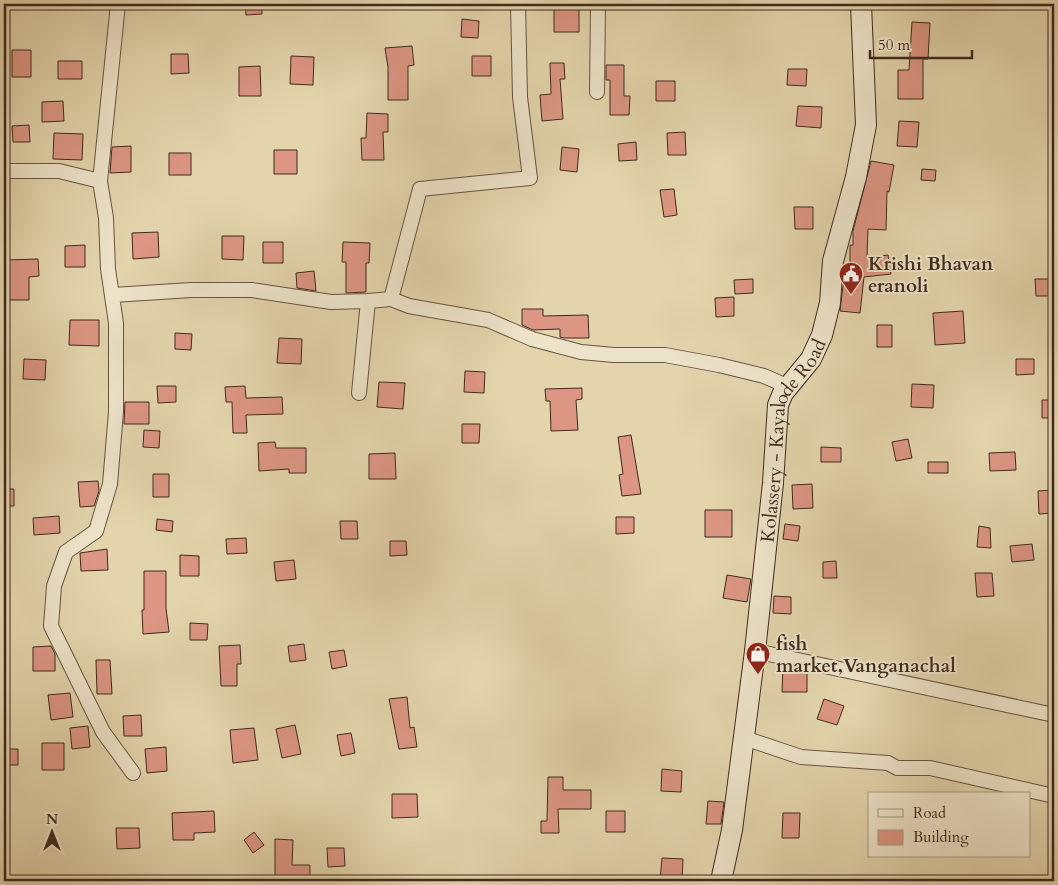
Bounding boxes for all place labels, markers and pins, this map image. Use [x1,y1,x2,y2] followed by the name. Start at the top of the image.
[868,251,994,299] place label: Krishi Bhavan eranoli
[838,261,864,295] public building icon: Krishi Bhavan eranoli
[776,631,956,679] place label: fish market,Vanganachal
[745,641,771,675] shop icon: fish market,Vanganachal

